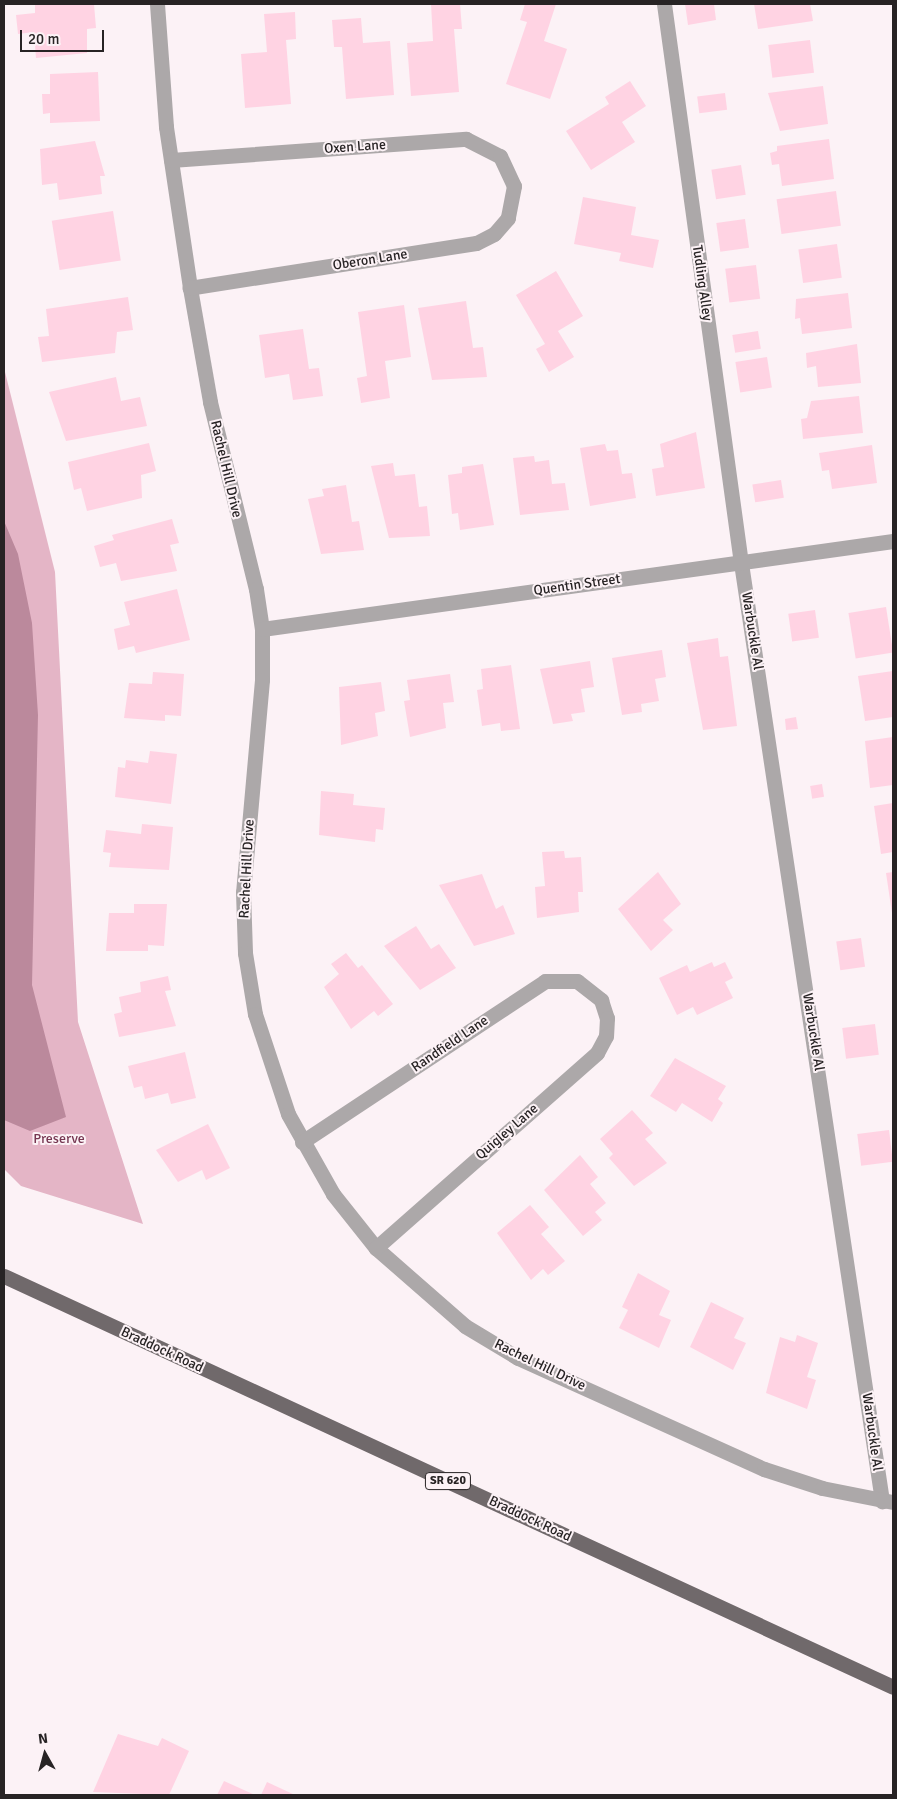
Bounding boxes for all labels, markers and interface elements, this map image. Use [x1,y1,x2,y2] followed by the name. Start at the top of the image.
[22,20,106,52] scale bar
[28,30,59,48] text: 20 m
[324,136,386,158] street label: Oxen Lane
[688,244,716,322] street label: Tudling Alley
[331,246,409,274] street label: Oberon Lane
[207,419,245,519] street label: Rachel Hill Drive
[533,571,621,599] street label: Quentin Street
[738,591,766,671] street label: Warbuckle Al
[236,819,258,919] street label: Rachel Hill Drive
[799,992,827,1072] street label: Warbuckle Al
[408,1012,492,1076] street label: Randfield Lane
[472,1100,542,1164] street label: Quigley Lane
[33,1131,85,1147] park label: Preserve
[118,1324,206,1376] street label: Braddock Road
[492,1336,588,1394] street label: Rachel Hill Drive
[858,1392,886,1472] street label: Warbuckle Al
[424,1472,472,1490] road number: SR 620
[486,1493,574,1545] street label: Braddock Road
[20,1729,70,1779] north arrow
[37,1730,49,1748] text: N

